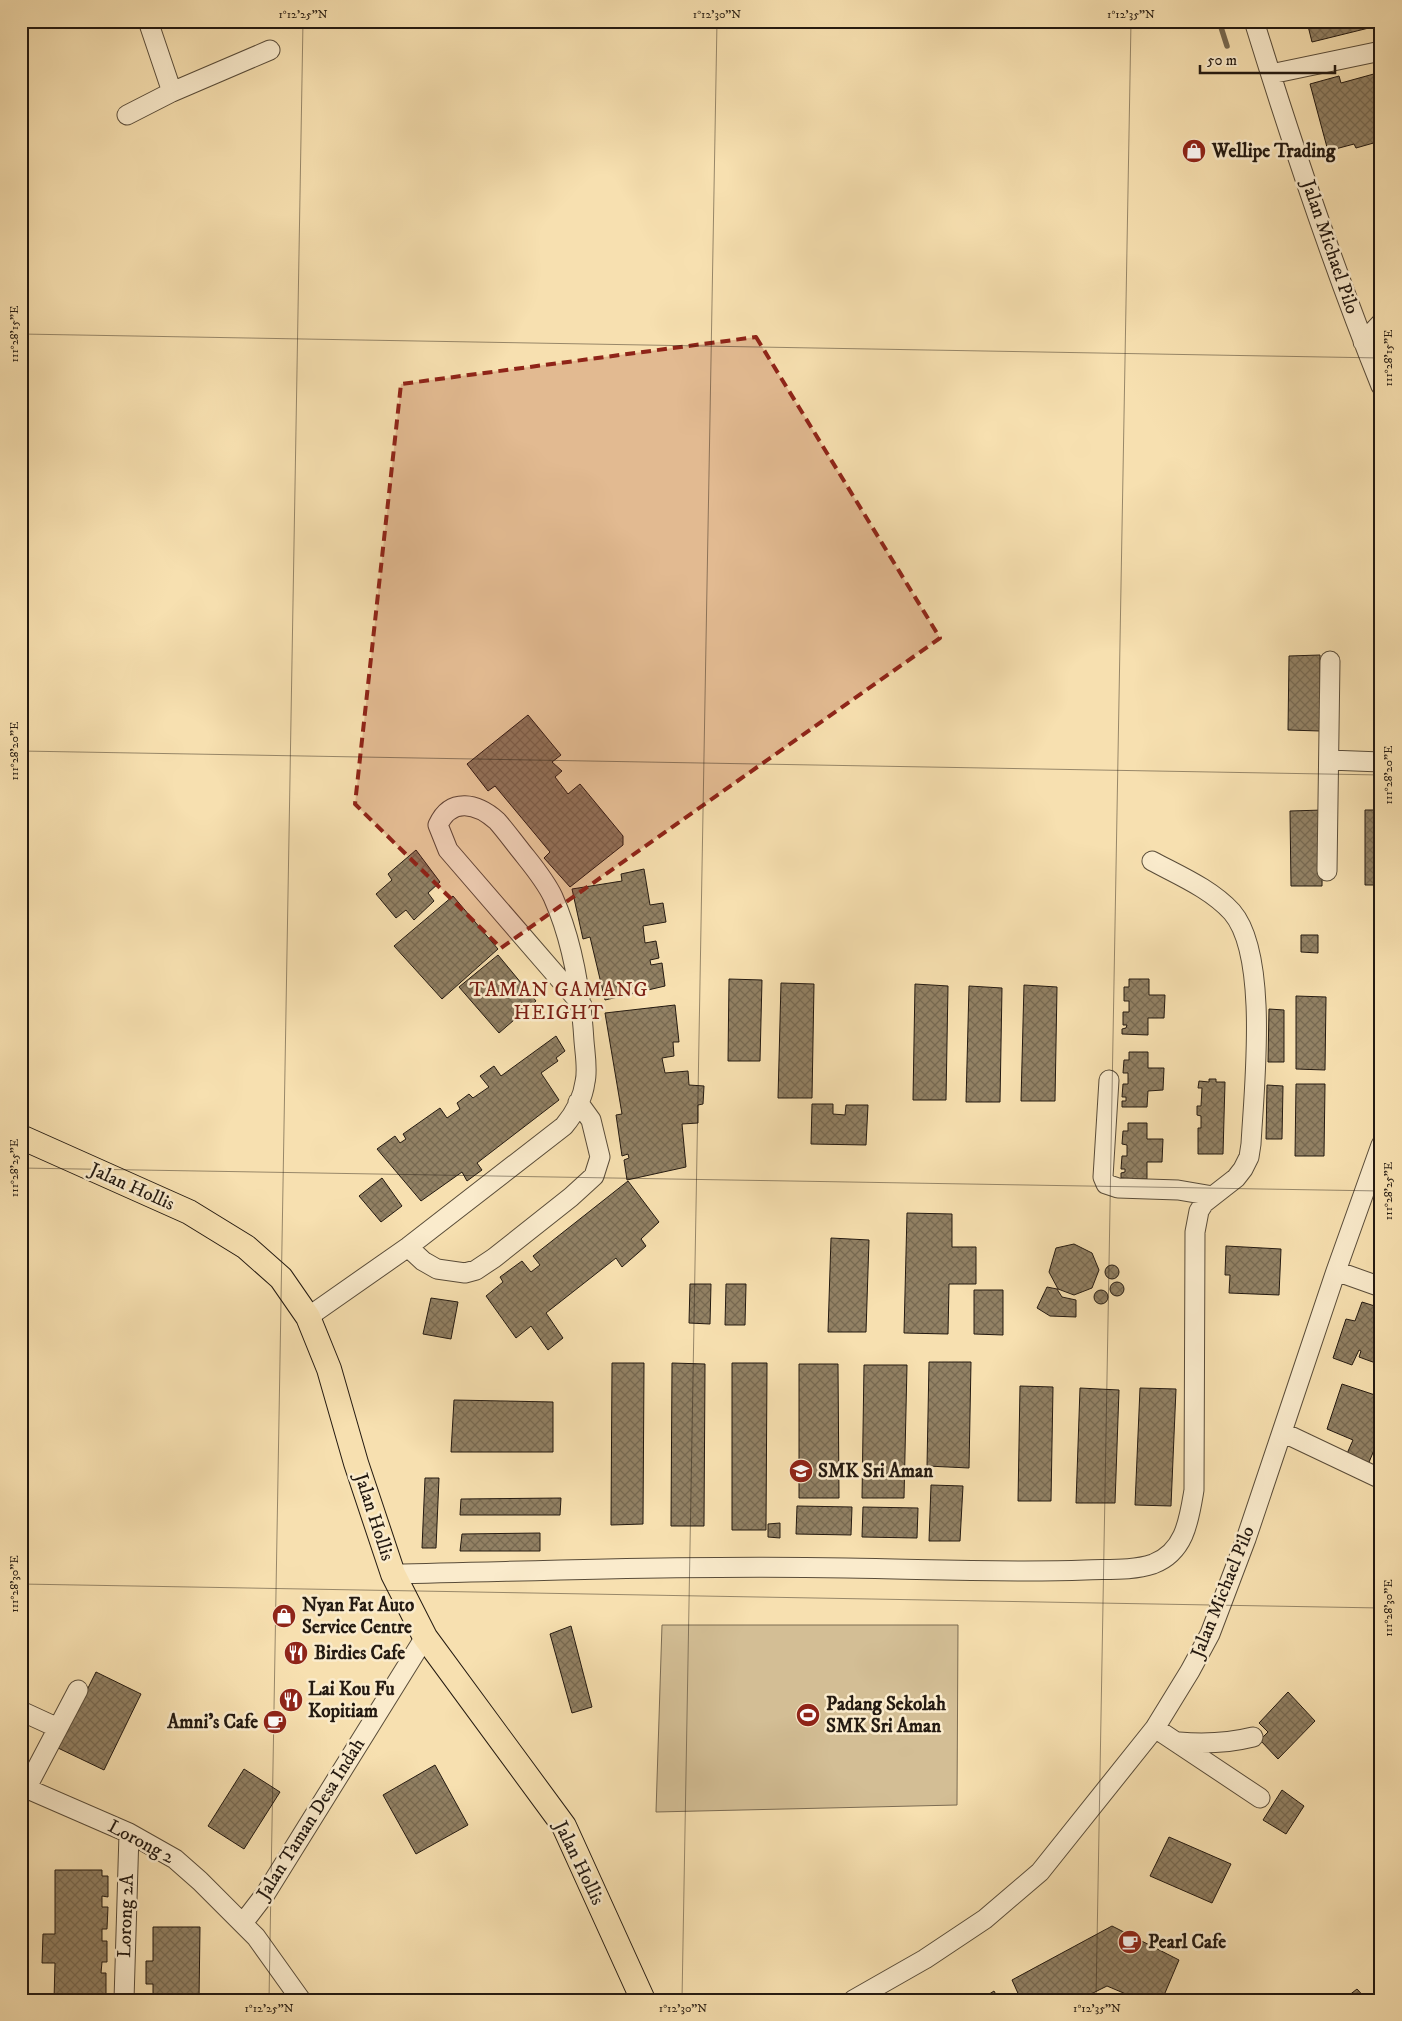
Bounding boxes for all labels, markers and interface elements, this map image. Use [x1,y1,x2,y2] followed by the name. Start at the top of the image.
[278,7,328,22] text: 1°12'25"N
[693,7,741,22] text: 1°12'30"N
[1107,7,1155,22] text: 1°12'35"N
[1200,42,1334,74] scale bar
[1207,51,1237,70] text: 50 m
[1181,138,1207,164] shop icon: Wellipe Trading
[1211,140,1336,163] place label: Wellipe Trading
[1296,175,1364,317] street label: Jalan Michael Pilo
[7,305,22,362] text: 111°28'15"E
[1381,329,1396,386] text: 111°28'15"E
[7,721,22,780] text: 111°28'20"E
[1381,745,1396,804] text: 111°28'20"E
[470,978,648,1026] district label: TAMAN GAMANG HEIGHT
[7,1138,22,1197] text: 111°28'25"E
[84,1157,178,1216] street label: Jalan Hollis
[1381,1161,1396,1220] text: 111°28'25"E
[788,1458,814,1484] school or university icon: SMK Sri Aman
[818,1460,934,1483] place label: SMK Sri Aman
[348,1468,399,1564] street label: Jalan Hollis
[1185,1523,1260,1663] street label: Jalan Michael Pilo
[7,1555,22,1613] text: 111°28'30"E
[1381,1579,1396,1637] text: 111°28'30"E
[302,1594,414,1639] place label: Nyan Fat Auto Service Centre
[271,1603,297,1629] shop icon: Nyan Fat Auto Service Centre
[283,1640,309,1666] restaurant icon: Birdies Cafe
[314,1642,405,1665] place label: Birdies Cafe
[308,1678,395,1723] place label: Lai Kou Fu Kopitiam
[278,1687,304,1713] restaurant icon: Lai Kou Fu Kopitiam
[826,1693,947,1738] place label: Padang Sekolah SMK Sri Aman
[795,1702,821,1728] sports icon: Padang Sekolah SMK Sri Aman
[262,1709,288,1735] cafe icon: Amni's Cafe
[166,1711,258,1734] place label: Amni's Cafe
[251,1734,370,1906] street label: Jalan Taman Desa Indah
[104,1815,179,1869] street label: Lorong 2
[548,1815,609,1909] street label: Jalan Hollis
[113,1873,139,1958] street label: Lorong 2A
[1117,1929,1143,1955] cafe icon: Pearl Cafe
[1148,1931,1226,1954] place label: Pearl Cafe
[244,2001,294,2016] text: 1°12'25"N
[659,2001,707,2016] text: 1°12'30"N
[1073,2001,1121,2016] text: 1°12'35"N

